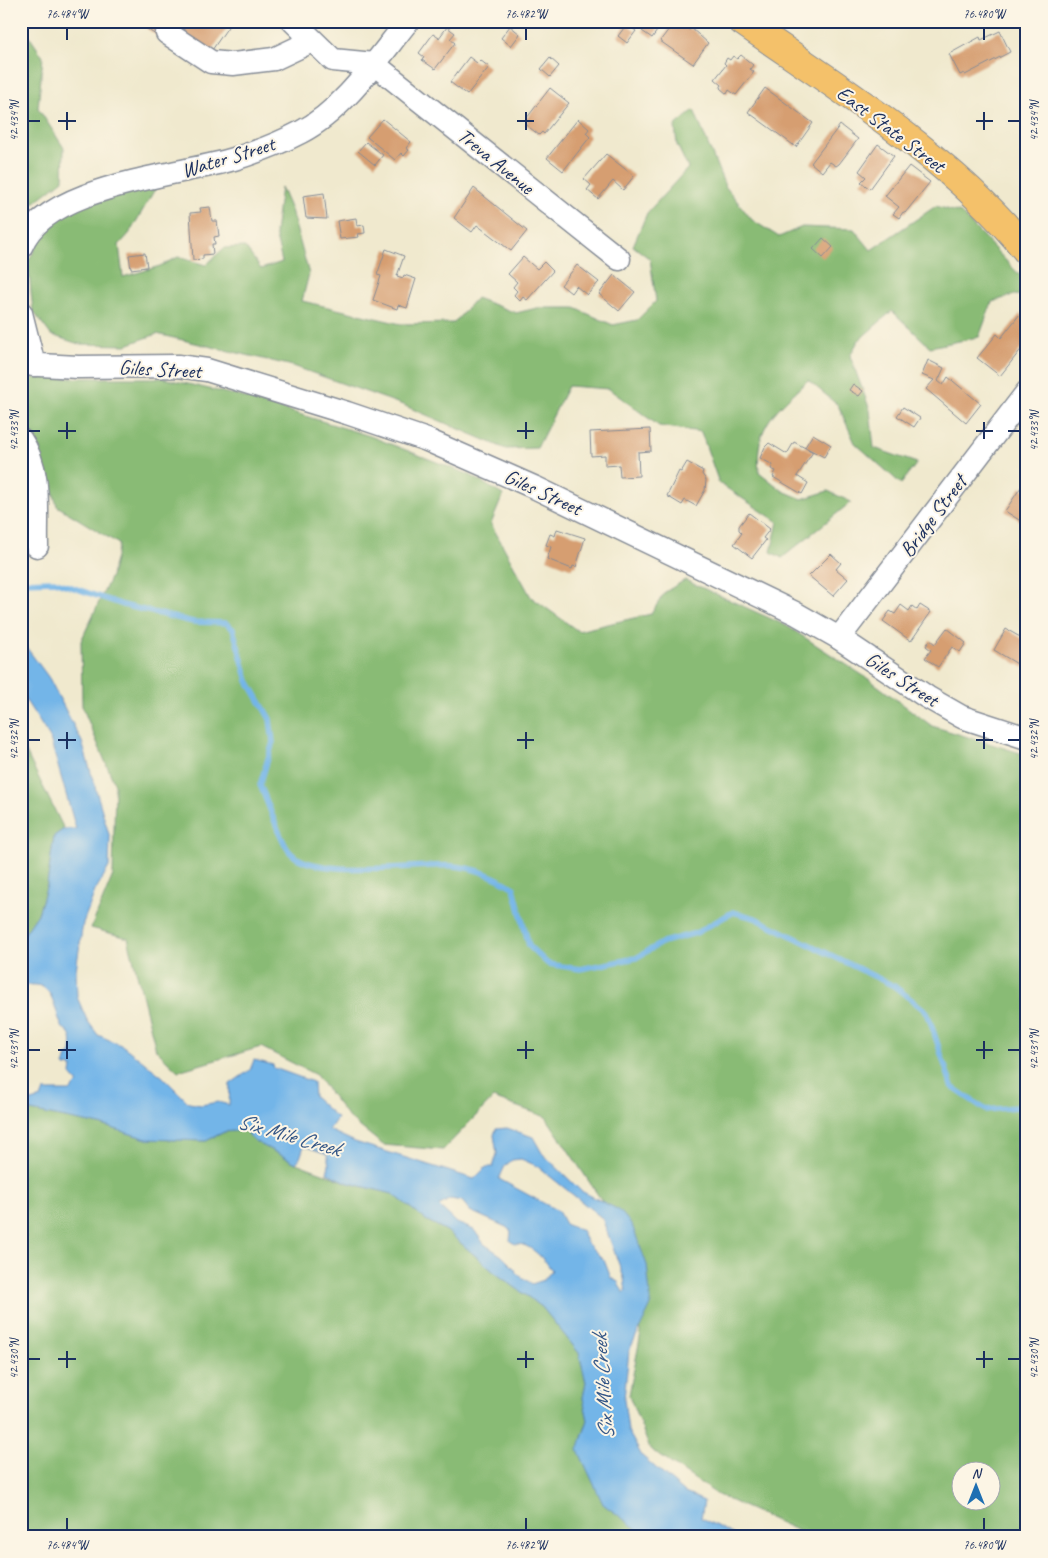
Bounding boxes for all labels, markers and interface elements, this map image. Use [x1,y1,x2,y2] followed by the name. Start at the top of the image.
[46,6,90,22] text: 76.484°W
[505,6,549,22] text: 76.482°W
[963,6,1007,22] text: 76.480°W
[832,80,952,180] street label: East State Street
[6,99,22,141] text: 42.434°N
[1026,99,1042,141] text: 42.434°N
[452,122,540,200] street label: Treva Avenue
[178,130,280,183] street label: Water Street
[118,354,204,384] street label: Giles Street
[6,409,22,451] text: 42.433°N
[1026,409,1042,451] text: 42.433°N
[500,463,588,522] street label: Giles Street
[894,467,974,562] street label: Bridge Street
[860,646,945,713] street label: Giles Street
[6,718,22,760] text: 42.432°N
[1026,718,1042,760] text: 42.432°N
[6,1028,22,1070] text: 42.431°N
[1026,1028,1042,1070] text: 42.431°N
[235,1107,347,1164] water label: Six Mile Creek
[585,1330,621,1440] water label: Six Mile Creek
[6,1337,22,1379] text: 42.430°N
[1026,1337,1042,1379] text: 42.430°N
[950,1460,1000,1510] north arrow
[972,1465,983,1482] text: N
[46,1537,90,1553] text: 76.484°W
[505,1537,549,1553] text: 76.482°W
[963,1537,1007,1553] text: 76.480°W

